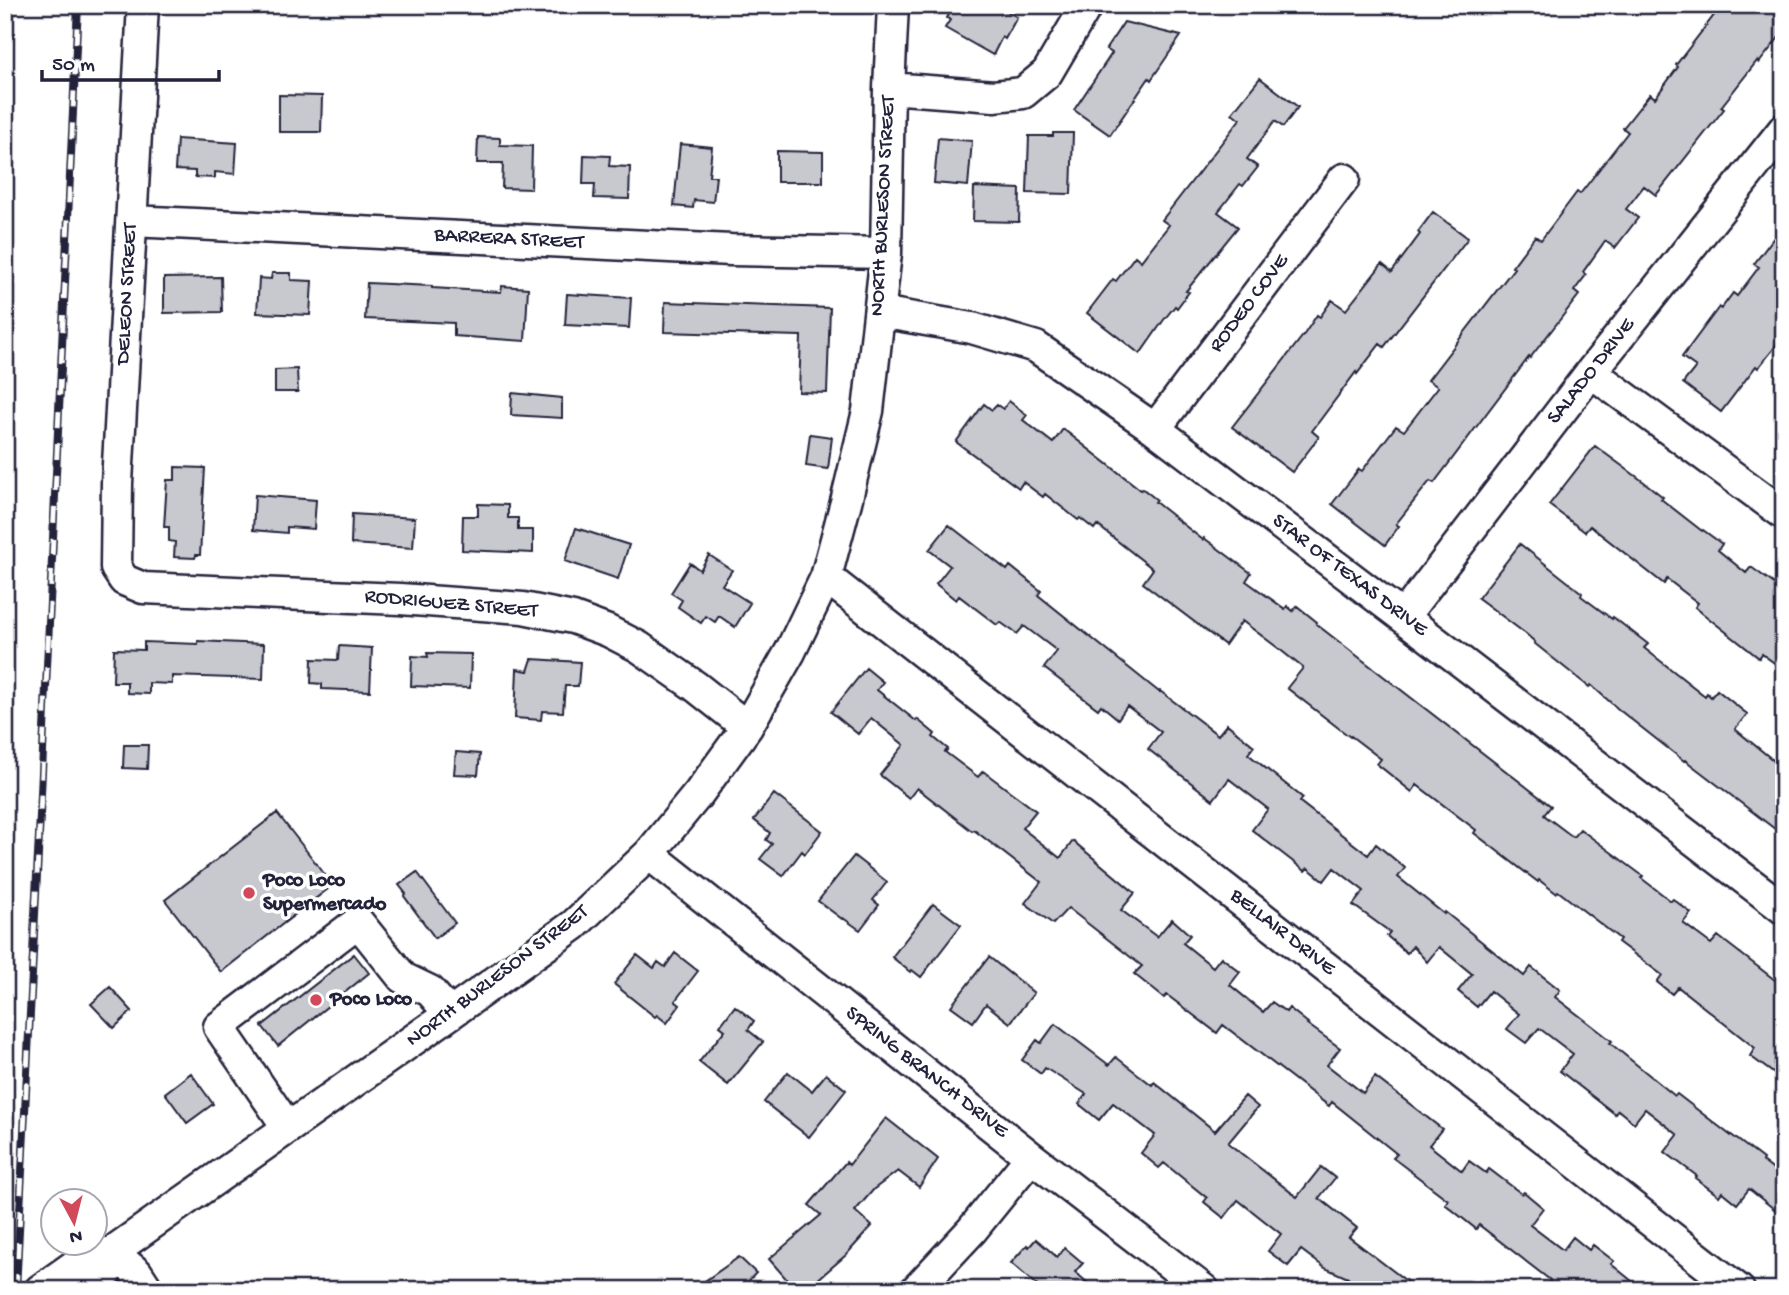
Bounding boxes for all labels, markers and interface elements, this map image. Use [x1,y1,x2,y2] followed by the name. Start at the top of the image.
[42,38,219,82] scale bar
[52,54,95,79] text: 50 m
[866,94,902,317] street label: NORTH BURLESON STREET
[112,222,144,368] street label: DELEON STREET
[433,224,585,256] street label: BARRERA STREET
[1205,249,1296,358] street label: RODEO COVE
[1543,313,1642,430] street label: SALADO DRIVE
[1266,509,1433,643] street label: STAR OF TEXAS DRIVE
[364,585,539,625] street label: RODRIGUEZ STREET
[262,869,386,918] place label: Poco Loco Supermercado
[1223,883,1340,983] street label: BELLAIR DRIVE
[241,885,257,901] marker: Poco Loco Supermercado
[402,900,595,1054] street label: NORTH BURLESON STREET
[329,988,412,1013] place label: Poco Loco
[308,992,324,1008] marker: Poco Loco
[840,1002,1013,1145] street label: SPRING BRANCH DRIVE
[38,1186,108,1256] north arrow
[68,1223,83,1248] text: N

